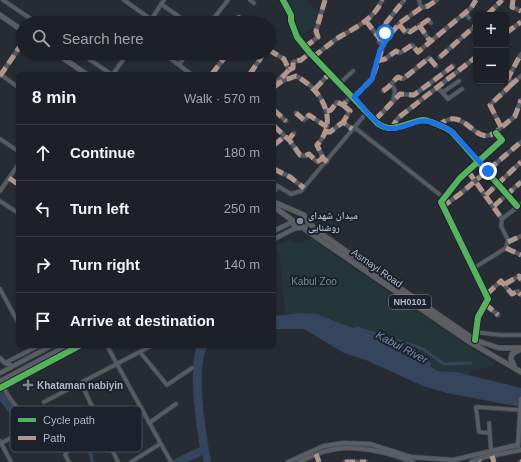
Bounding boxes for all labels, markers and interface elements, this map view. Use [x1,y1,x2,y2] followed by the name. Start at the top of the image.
[473,12,509,84] map controls
[473,12,509,48] button: +
[16,16,276,60] search box
[376,24,394,42] route start
[30,27,52,49] icon: search
[62,30,144,47] text: Search here
[473,48,509,84] button: −
[32,88,76,107] text: 8 min
[184,91,260,106] text: Walk · 570 m
[32,142,54,164] icon: ahead
[70,144,135,161] text: Continue
[224,145,260,160] text: 180 m
[479,162,497,180] route end
[32,198,54,220] icon: left
[70,200,129,217] text: Turn left
[224,201,260,216] text: 250 m
[308,210,358,234] place label: میدان شهدای روشنایی
[295,216,305,226] marker: میدان شهدای روشنایی
[349,246,405,290] street label: Asmayi Road
[32,254,54,276] icon: right
[70,256,140,273] text: Turn right
[224,257,260,272] text: 140 m
[291,276,337,287] park label: Kabul Zoo
[389,295,431,309] road number: NH0101
[32,310,54,332] icon: arrive
[70,312,215,329] text: Arrive at destination
[374,328,431,366] water label: Kabul River
[22,379,34,391] marker: Khataman nabiyin
[37,380,123,391] place label: Khataman nabiyin
[10,406,142,452] legend
[43,414,95,426] text: Cycle path
[43,432,66,444] text: Path

